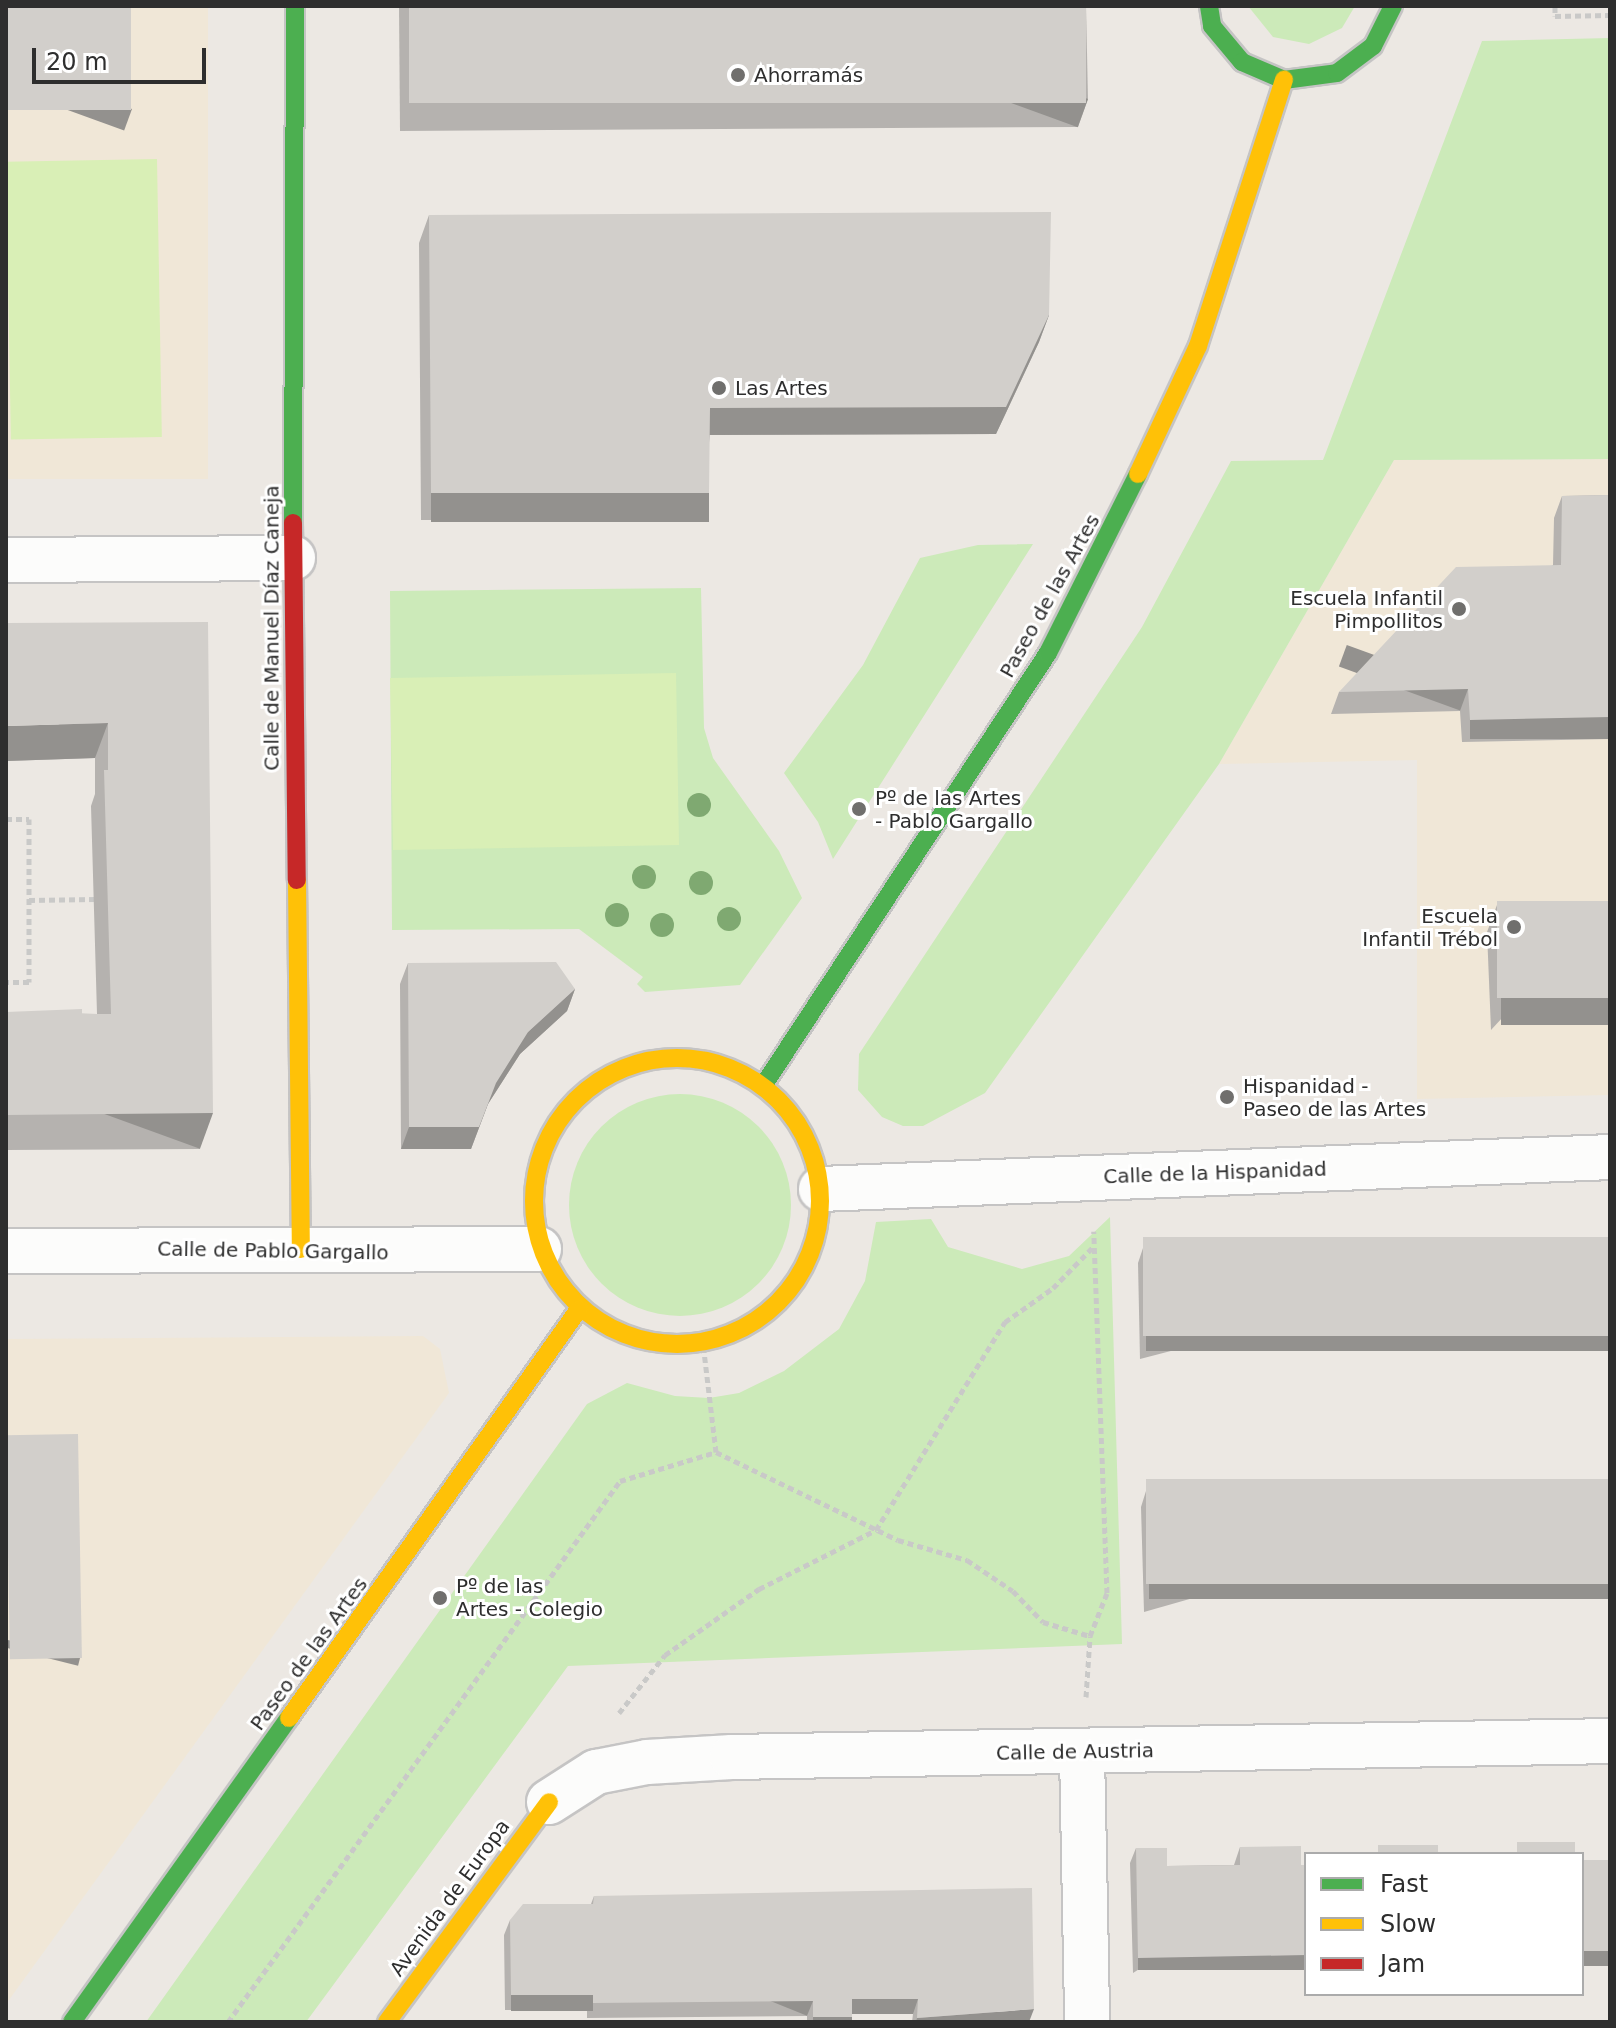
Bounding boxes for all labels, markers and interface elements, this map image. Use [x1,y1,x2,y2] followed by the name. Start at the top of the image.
[36,32,210,82] scale bar
[46,48,108,76] text: 20 m
[754,63,863,87] place label: Ahorramás
[729,66,747,84] marker: Ahorramás
[735,376,828,400] place label: Las Artes
[710,379,728,397] marker: Las Artes
[260,485,284,771] street label: Calle de Manuel Díaz Caneja
[995,510,1105,682] street label: Paseo de las Artes
[1290,586,1443,633] place label: Escuela Infantil Pimpollitos
[1450,600,1468,618] marker: Escuela Infantil Pimpollitos
[875,786,1033,833] place label: Pº de las Artes - Pablo Gargallo
[850,800,868,818] marker: Pº de las Artes - Pablo Gargallo
[1362,904,1498,951] place label: Escuela Infantil Trébol
[1505,918,1523,936] marker: Escuela Infantil Trébol
[1243,1074,1426,1121] place label: Hispanidad - Paseo de las Artes
[1218,1088,1236,1106] marker: Hispanidad - Paseo de las Artes
[1103,1157,1327,1189] street label: Calle de la Hispanidad
[157,1237,389,1265] street label: Calle de Pablo Gargallo
[245,1573,373,1735] street label: Paseo de las Artes
[456,1574,603,1621] place label: Pº de las Artes - Colegio
[431,1589,449,1607] marker: Pº de las Artes - Colegio
[996,1739,1154,1765] street label: Calle de Austria
[385,1815,515,1981] street label: Avenida de Europa
[1304,1852,1584,1996] legend
[1380,1870,1428,1898] text: Fast
[1380,1910,1436,1938] text: Slow
[1380,1950,1425,1978] text: Jam

